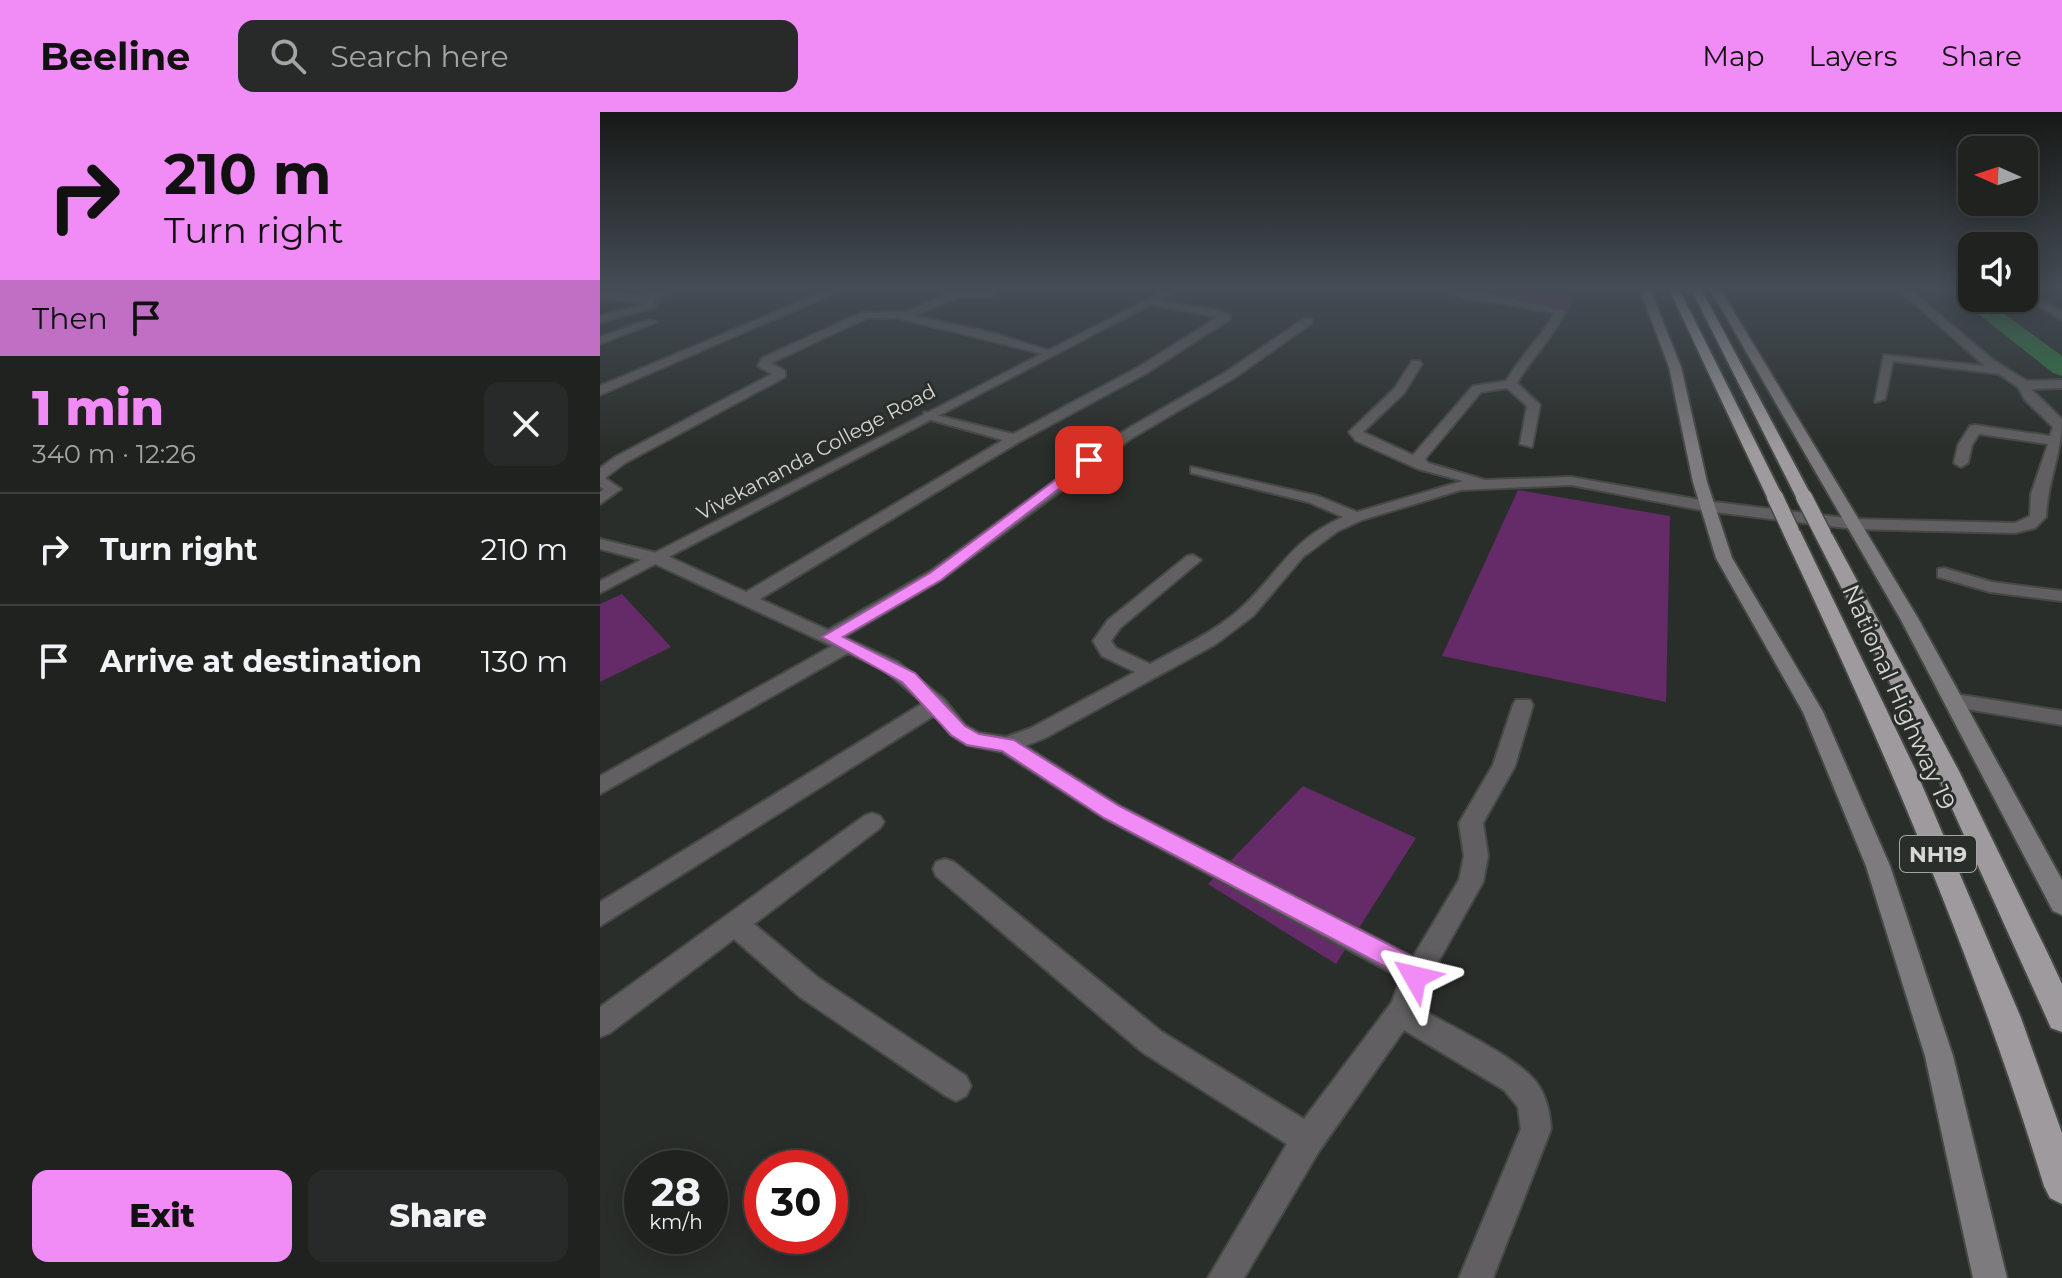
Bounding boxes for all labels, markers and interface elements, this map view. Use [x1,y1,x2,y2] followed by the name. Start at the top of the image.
[238,20,798,92] search box
[40,33,190,80] text: Beeline
[266,34,310,78] icon: search
[330,38,509,75] text: Search here
[1702,39,1765,73] text: Map
[1809,39,1898,73] text: Layers
[1942,39,2022,73] text: Share
[1958,136,2038,216] north arrow
[1958,136,2038,312] map controls
[164,140,332,208] text: 210 m
[32,144,136,248] icon: right
[164,208,344,252] text: Turn right
[1958,232,2038,312] button: sound
[124,296,168,340] icon: arrive
[32,300,108,337] text: Then
[32,379,164,437] text: 1 min
[692,379,940,525] street label: Vivekananda College Road
[484,382,568,466] button: close
[1055,426,1123,494] pin
[32,438,196,470] text: 340 m · 12:26
[1067,438,1111,482] icon: arrive
[32,527,76,571] icon: right
[100,531,257,568] text: Turn right
[481,531,568,568] text: 210 m
[1836,580,1962,814] street label: National Highway 19
[32,639,76,683] icon: arrive
[100,643,422,680] text: Arrive at destination
[481,643,568,680] text: 130 m
[1900,836,1976,872] road number: NH19
[1373,935,1457,1019] position arrow
[744,1150,848,1254] speed limit sign: 30
[651,1167,701,1216] text: 28
[32,1170,292,1262] button: Exit
[308,1170,568,1262] button: Share
[649,1210,703,1234] text: km/h

